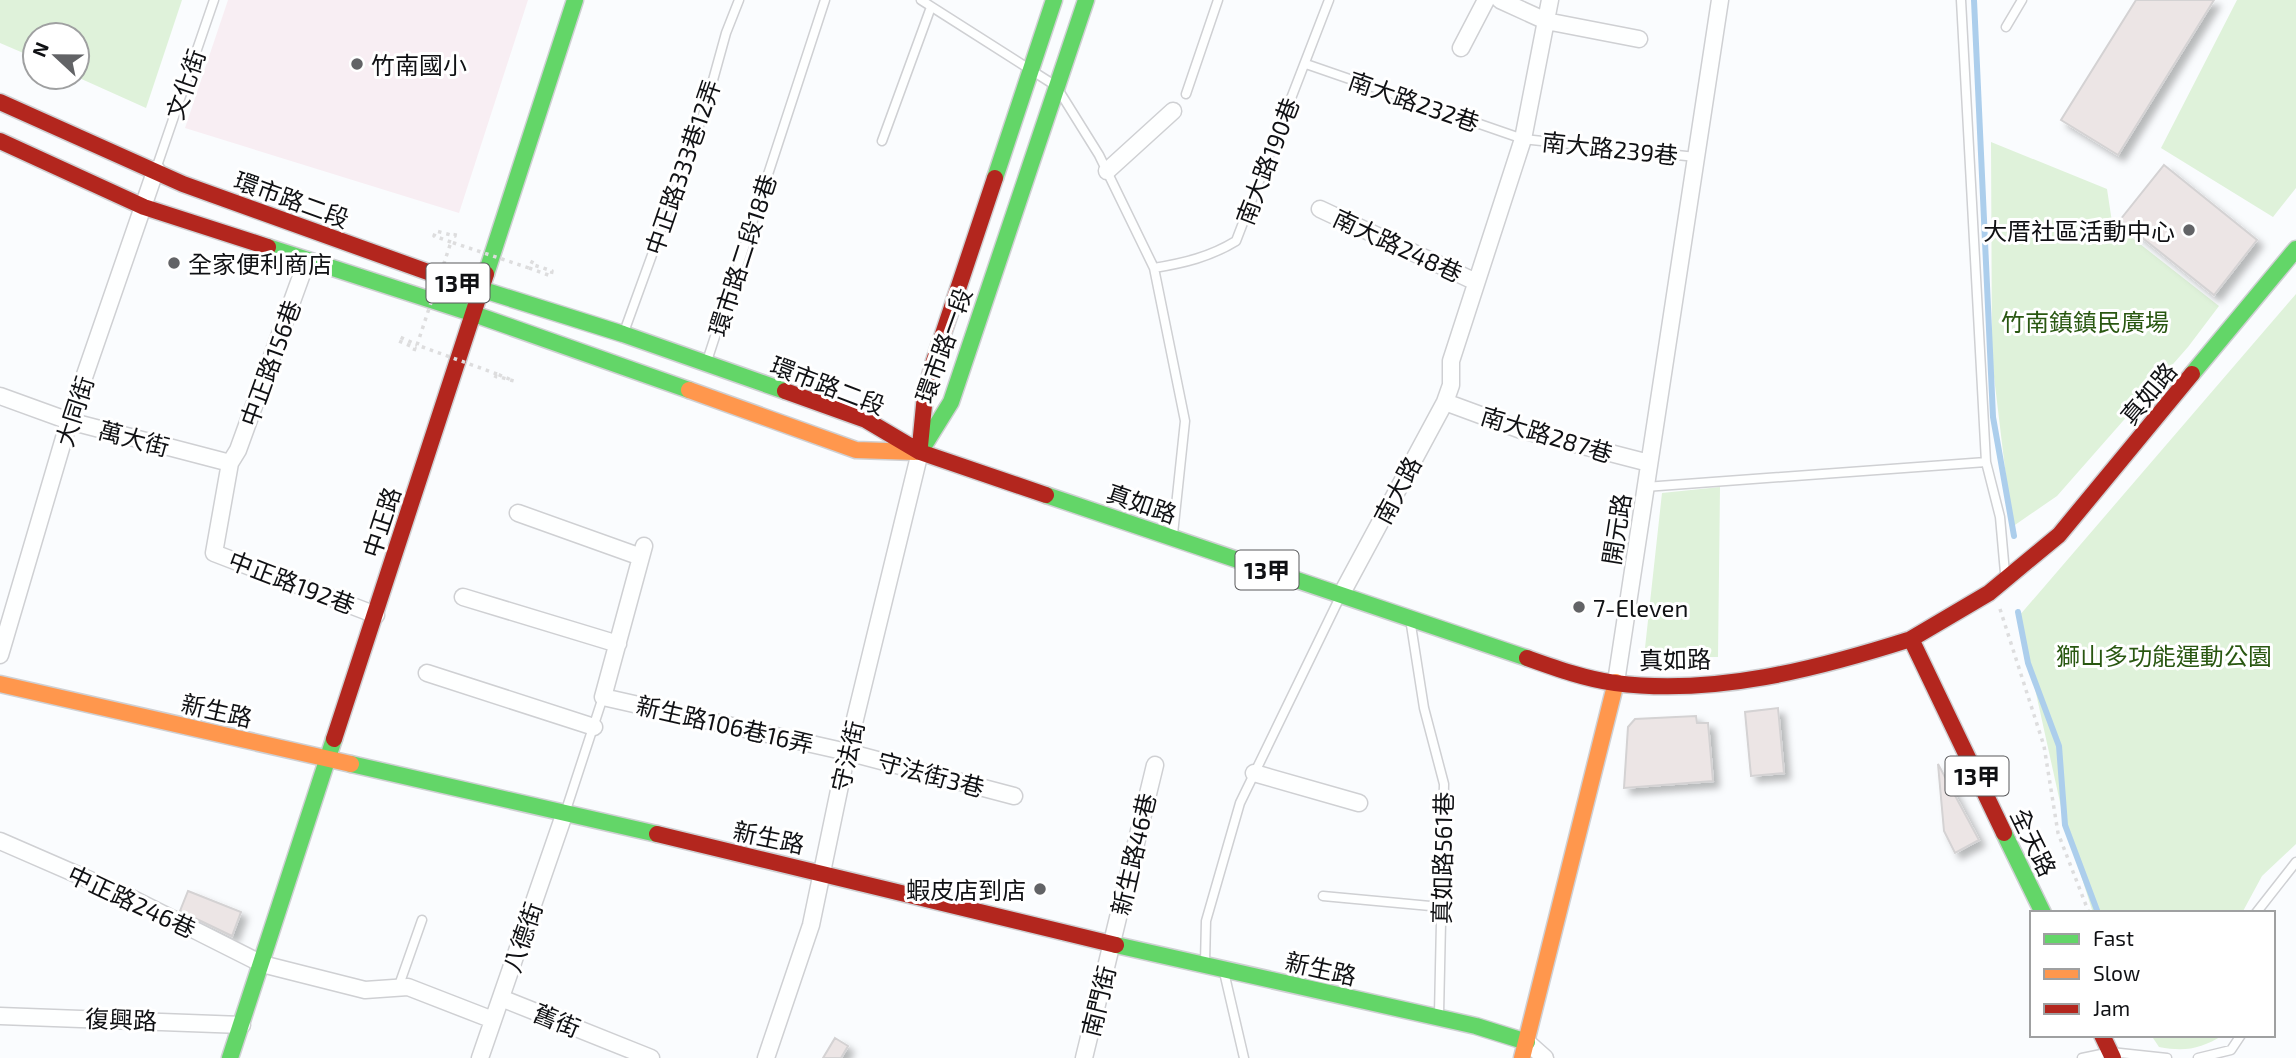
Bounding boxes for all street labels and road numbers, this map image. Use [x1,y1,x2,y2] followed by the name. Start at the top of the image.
[160,45,210,123] street label: 文化街
[1345,65,1483,137] street label: 南大路232巷
[638,76,726,258] street label: 中正路333巷12弄
[1229,93,1305,229] street label: 南大路190巷
[1541,126,1679,170] street label: 南大路239巷
[231,165,353,233] street label: 環市路二段
[702,171,782,339] street label: 環市路二段18巷
[1329,203,1467,287] street label: 南大路248巷
[426,264,490,302] road number: 13甲
[909,284,977,406] street label: 環市路一段
[234,296,306,430] street label: 中正路156巷
[767,350,889,420] street label: 環市路二段
[2114,356,2182,430] street label: 真如路
[49,372,99,450] street label: 大同街
[1478,400,1616,468] street label: 南大路287巷
[95,415,173,461] street label: 萬大街
[1367,451,1427,529] street label: 南大路
[1103,478,1181,528] street label: 真如路
[356,483,406,561] street label: 中正路
[1596,491,1636,567] street label: 開元路
[225,545,359,619] street label: 中正路192巷
[1236,550,1298,590] road number: 13甲
[1639,644,1711,674] street label: 真如路
[179,688,255,732] street label: 新生路
[634,690,816,758] street label: 新生路106巷16弄
[825,718,869,794] street label: 守法街
[874,746,988,802] street label: 守法街3巷
[1946,756,2008,796] road number: 13甲
[1105,790,1161,918] street label: 新生路46巷
[1426,792,1458,924] street label: 真如路561巷
[2005,803,2063,881] street label: 全天路
[731,815,807,859] street label: 新生路
[63,859,201,943] street label: 中正路246巷
[497,898,547,976] street label: 八德街
[1283,946,1359,990] street label: 新生路
[1075,963,1121,1039] street label: 南門街
[529,998,585,1042] street label: 舊街
[85,1003,157,1035] street label: 復興路

